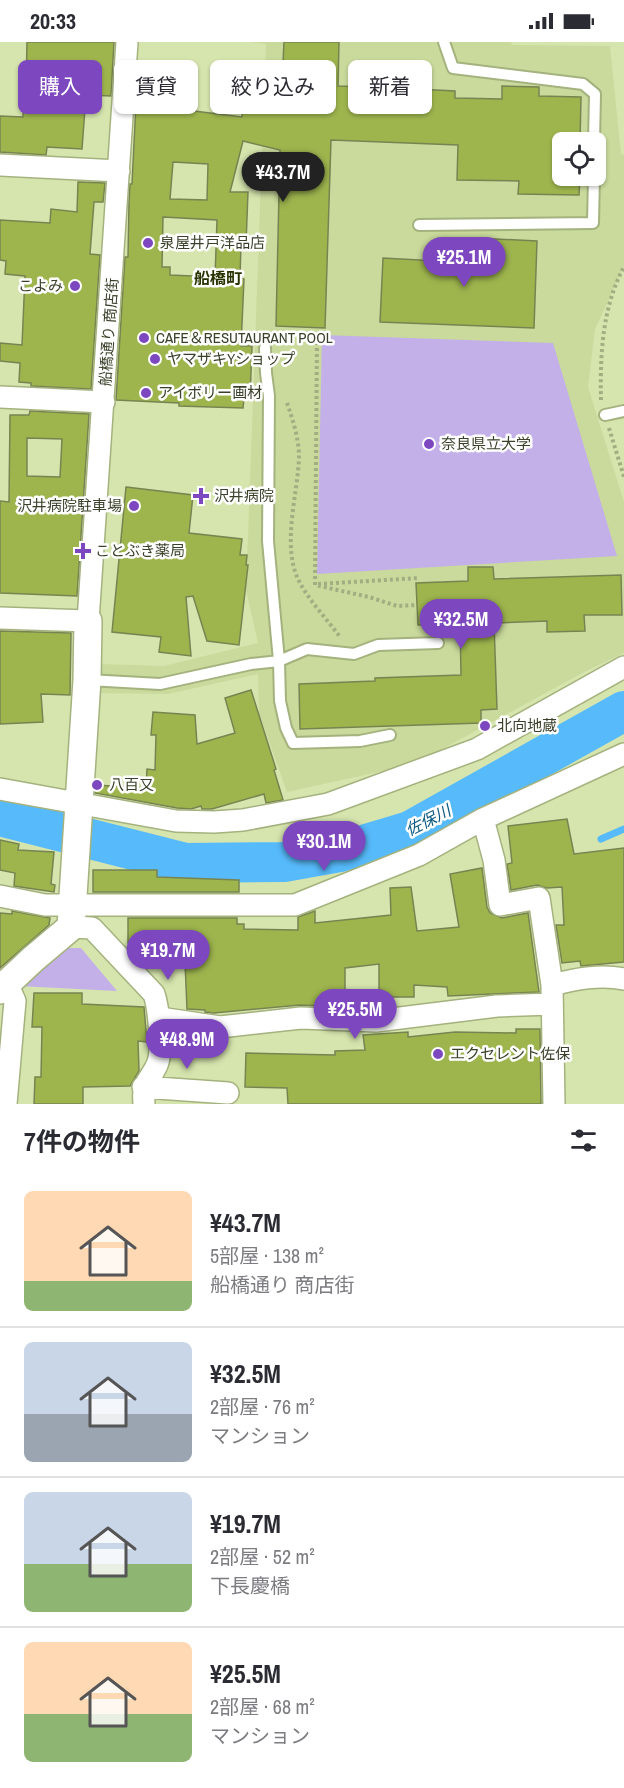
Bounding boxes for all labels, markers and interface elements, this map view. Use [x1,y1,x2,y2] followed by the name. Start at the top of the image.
[30,6,76,36] text: 20:33
[18,60,102,114] chip: 購入
[114,60,198,114] chip: 賃貸
[210,60,336,114] chip: 絞り込み
[348,60,432,114] chip: 新着
[552,132,606,186] map controls
[552,132,606,186] button: locate
[234,152,332,203] pin: ¥43.7M
[256,158,310,185] text: ¥43.7M
[160,232,265,253] place label: 泉屋井戸洋品店
[141,236,155,250] marker: 泉屋井戸洋品店
[415,237,513,288] pin: ¥25.1M
[437,243,491,270] text: ¥25.1M
[194,267,242,289] district label: 船橋町
[18,275,63,296] place label: こよみ
[94,277,123,387] street label: 船橋通り 商店街
[68,279,82,293] marker: こよみ
[156,327,333,348] place label: CAFE＆RESUTAURANT POOL
[137,331,151,345] marker: CAFE＆RESUTAURANT POOL
[167,348,295,369] place label: ヤマザキYショップ
[148,352,162,366] marker: ヤマザキYショップ
[158,382,262,403] place label: アイボリー画材
[139,386,153,400] marker: アイボリー画材
[441,433,531,454] place label: 奈良県立大学
[422,437,436,451] marker: 奈良県立大学
[214,485,274,506] place label: 沢井病院
[192,487,210,505] marker: 沢井病院
[17,495,122,516] place label: 沢井病院駐車場
[127,499,141,513] marker: 沢井病院駐車場
[95,540,185,561] place label: ことぶき薬局
[76,544,90,558] marker: ことぶき薬局
[412,599,510,650] pin: ¥32.5M
[434,605,488,632] text: ¥32.5M
[497,715,557,736] place label: 北向地蔵
[478,719,492,733] marker: 北向地蔵
[109,774,154,795] place label: 八百又
[90,778,104,792] marker: 八百又
[402,798,456,841] water label: 佐保川
[275,821,373,872] pin: ¥30.1M
[297,827,351,854] text: ¥30.1M
[119,930,217,981] pin: ¥19.7M
[141,936,195,963] text: ¥19.7M
[306,989,404,1040] pin: ¥25.5M
[328,995,382,1022] text: ¥25.5M
[138,1019,236,1070] pin: ¥48.9M
[160,1025,214,1052] text: ¥48.9M
[450,1043,570,1064] place label: エクセレント佐保
[431,1047,445,1061] marker: エクセレント佐保
[24,1124,140,1159] text: 7件の物件
[567,1124,600,1157] icon: filters
[210,1205,281,1240] text: ¥43.7M
[72,1215,144,1287] icon: home
[210,1242,324,1269] text: 5部屋 · 138 m²
[210,1271,355,1298] text: 船橋通り 商店街
[210,1356,281,1391] text: ¥32.5M
[72,1366,144,1438] icon: home
[210,1393,315,1420] text: 2部屋 · 76 m²
[210,1422,310,1449] text: マンション
[210,1506,281,1541] text: ¥19.7M
[72,1516,144,1588] icon: home
[210,1543,315,1570] text: 2部屋 · 52 m²
[210,1572,290,1599] text: 下長慶橋
[210,1656,281,1691] text: ¥25.5M
[72,1666,144,1738] icon: home
[210,1693,315,1720] text: 2部屋 · 68 m²
[210,1722,310,1749] text: マンション

